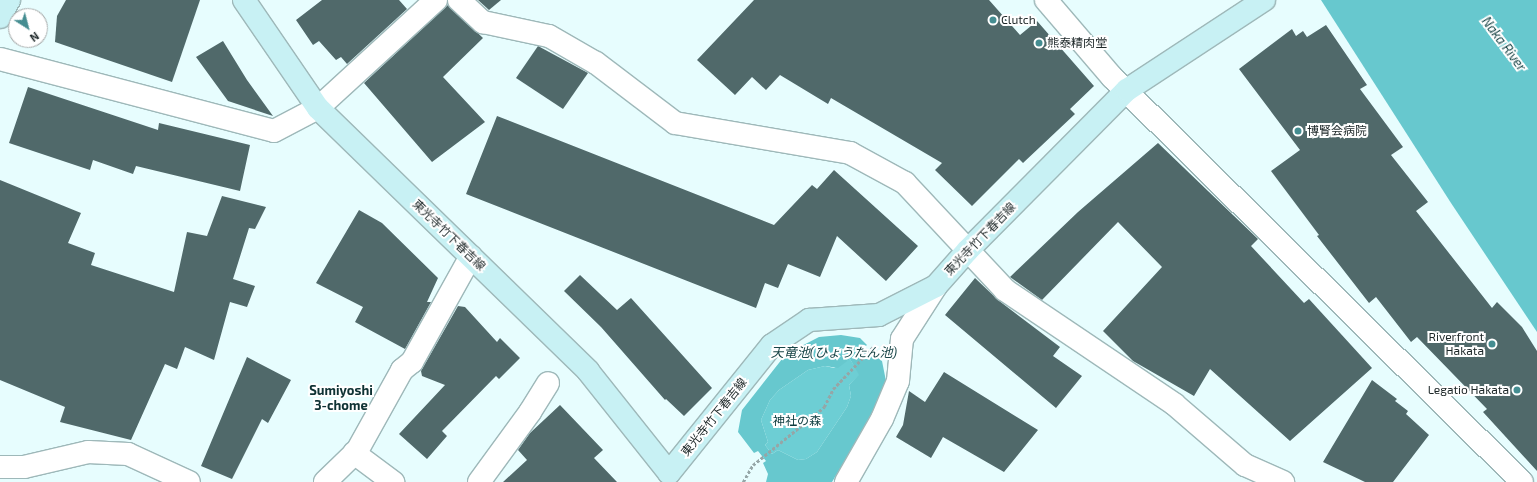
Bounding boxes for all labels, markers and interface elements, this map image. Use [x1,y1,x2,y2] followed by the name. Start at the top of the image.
[8,8,48,48] north arrow
[1001,13,1036,27] place label: Clutch
[1479,14,1529,74] water label: Naka River
[988,15,998,25] marker: Clutch
[28,30,42,45] text: N
[1047,36,1107,50] place label: 熊泰精肉堂
[1034,38,1044,48] marker: 熊泰精肉堂
[1307,124,1367,138] place label: 博腎会病院
[1292,125,1304,137] marker: 博腎会病院
[409,196,489,274] street label: 東光寺竹下春吉線
[941,199,1019,279] street label: 東光寺竹下春吉線
[1428,330,1484,358] place label: Riverfront Hakata
[1487,339,1497,349] marker: Riverfront Hakata
[771,344,897,360] water label: 天竜池(ひょうたん池)
[678,375,750,459] street label: 東光寺竹下春吉線
[309,383,373,414] district label: Sumiyoshi 3-chome
[1428,383,1509,397] place label: Legatio Hakata
[1512,385,1522,395] marker: Legatio Hakata
[773,414,821,428] park label: 神社の森

